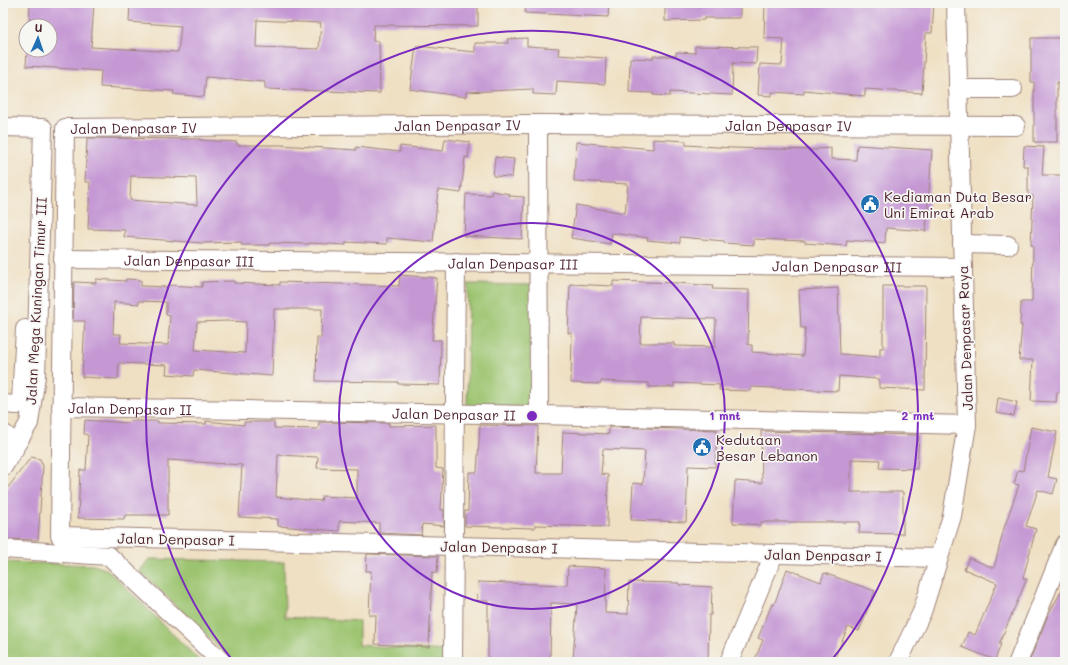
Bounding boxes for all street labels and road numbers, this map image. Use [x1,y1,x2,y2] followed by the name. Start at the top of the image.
[394,115,521,135] street label: Jalan Denpasar IV
[725,115,852,135] street label: Jalan Denpasar IV
[70,117,197,137] street label: Jalan Denpasar IV
[21,197,51,405] street label: Jalan Mega Kuningan Timur III
[124,250,254,270] street label: Jalan Denpasar III
[448,253,578,273] street label: Jalan Denpasar III
[772,256,902,276] street label: Jalan Denpasar III
[953,265,977,411] street label: Jalan Denpasar Raya
[68,398,192,419] street label: Jalan Denpasar II
[392,403,516,424] street label: Jalan Denpasar II
[117,528,235,550] street label: Jalan Denpasar I
[440,536,558,558] street label: Jalan Denpasar I
[764,544,882,566] street label: Jalan Denpasar I

